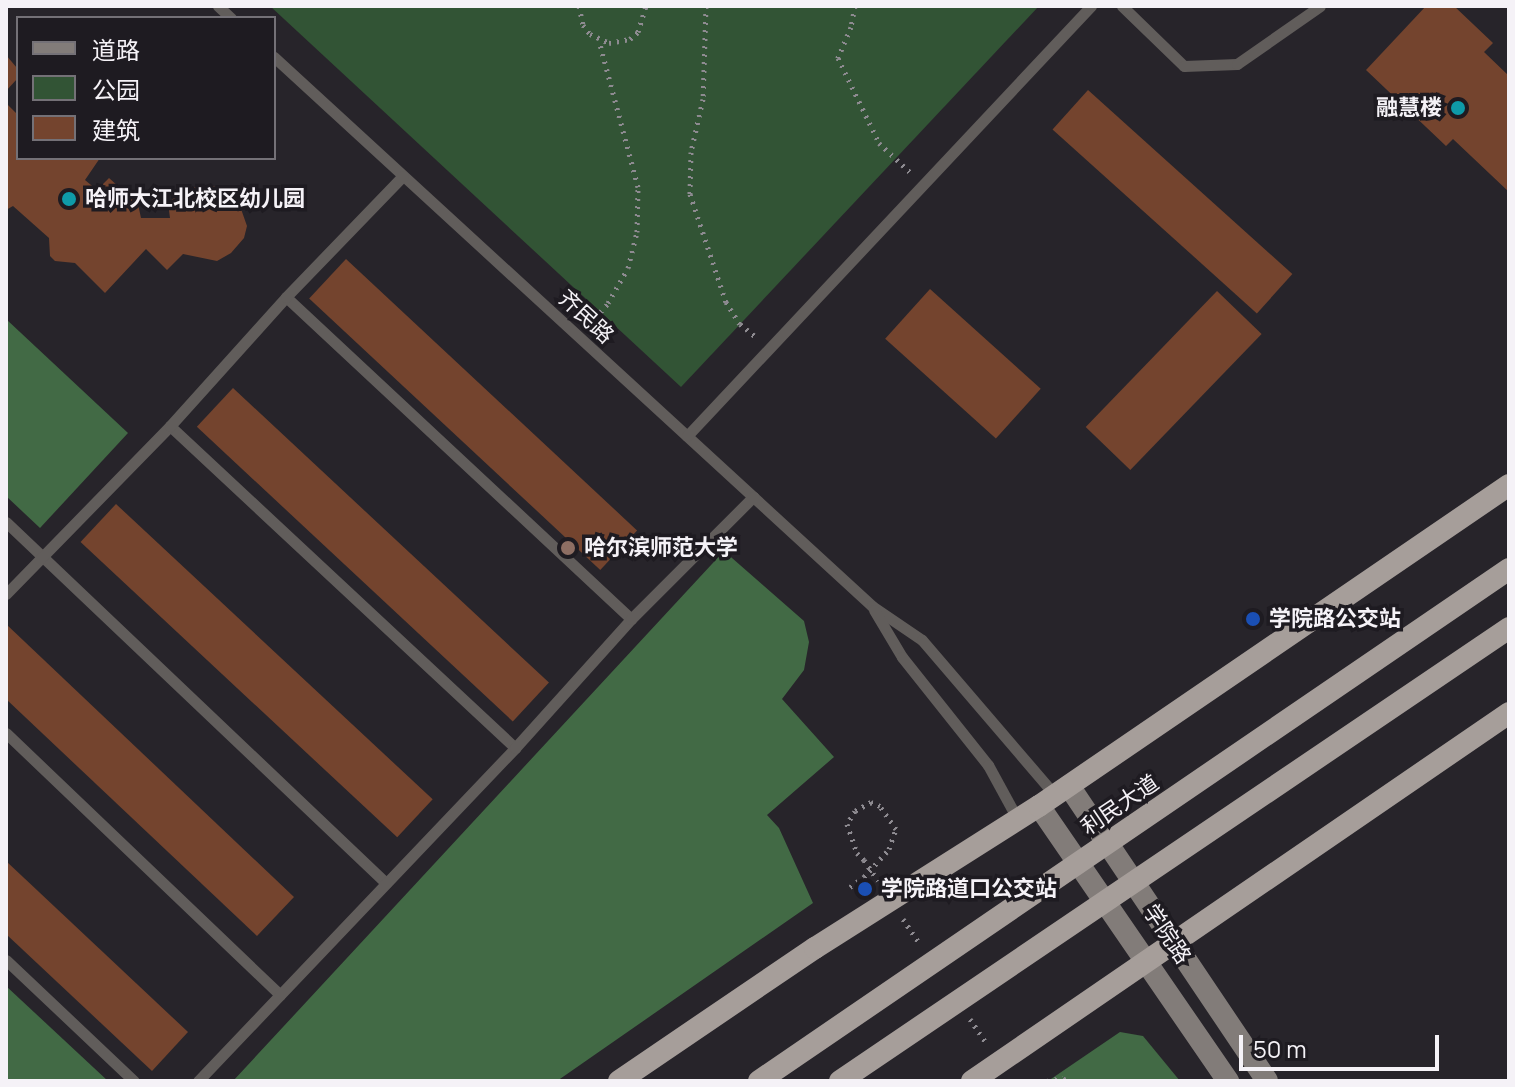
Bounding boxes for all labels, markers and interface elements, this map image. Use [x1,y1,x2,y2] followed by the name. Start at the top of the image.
[16,16,276,160] legend
[92,33,140,66] text: 道路
[92,73,140,106] text: 公园
[1376,95,1442,121] place label: 融慧楼
[1449,99,1467,117] marker: 融慧楼
[92,113,140,146] text: 建筑
[85,186,305,212] place label: 哈师大江北校区幼儿园
[60,190,78,208] marker: 哈师大江北校区幼儿园
[553,285,619,349] street label: 齐民路
[584,535,738,561] place label: 哈尔滨师范大学
[559,539,577,557] marker: 哈尔滨师范大学
[1269,606,1401,632] place label: 学院路公交站
[1244,610,1262,628] marker: 学院路公交站
[1076,769,1164,841] street label: 利民大道
[881,876,1057,902] place label: 学院路道口公交站
[856,880,874,898] marker: 学院路道口公交站
[1138,899,1196,969] street label: 学院路
[1243,1019,1443,1069] scale bar
[1253,1032,1307,1065] text: 50 m

